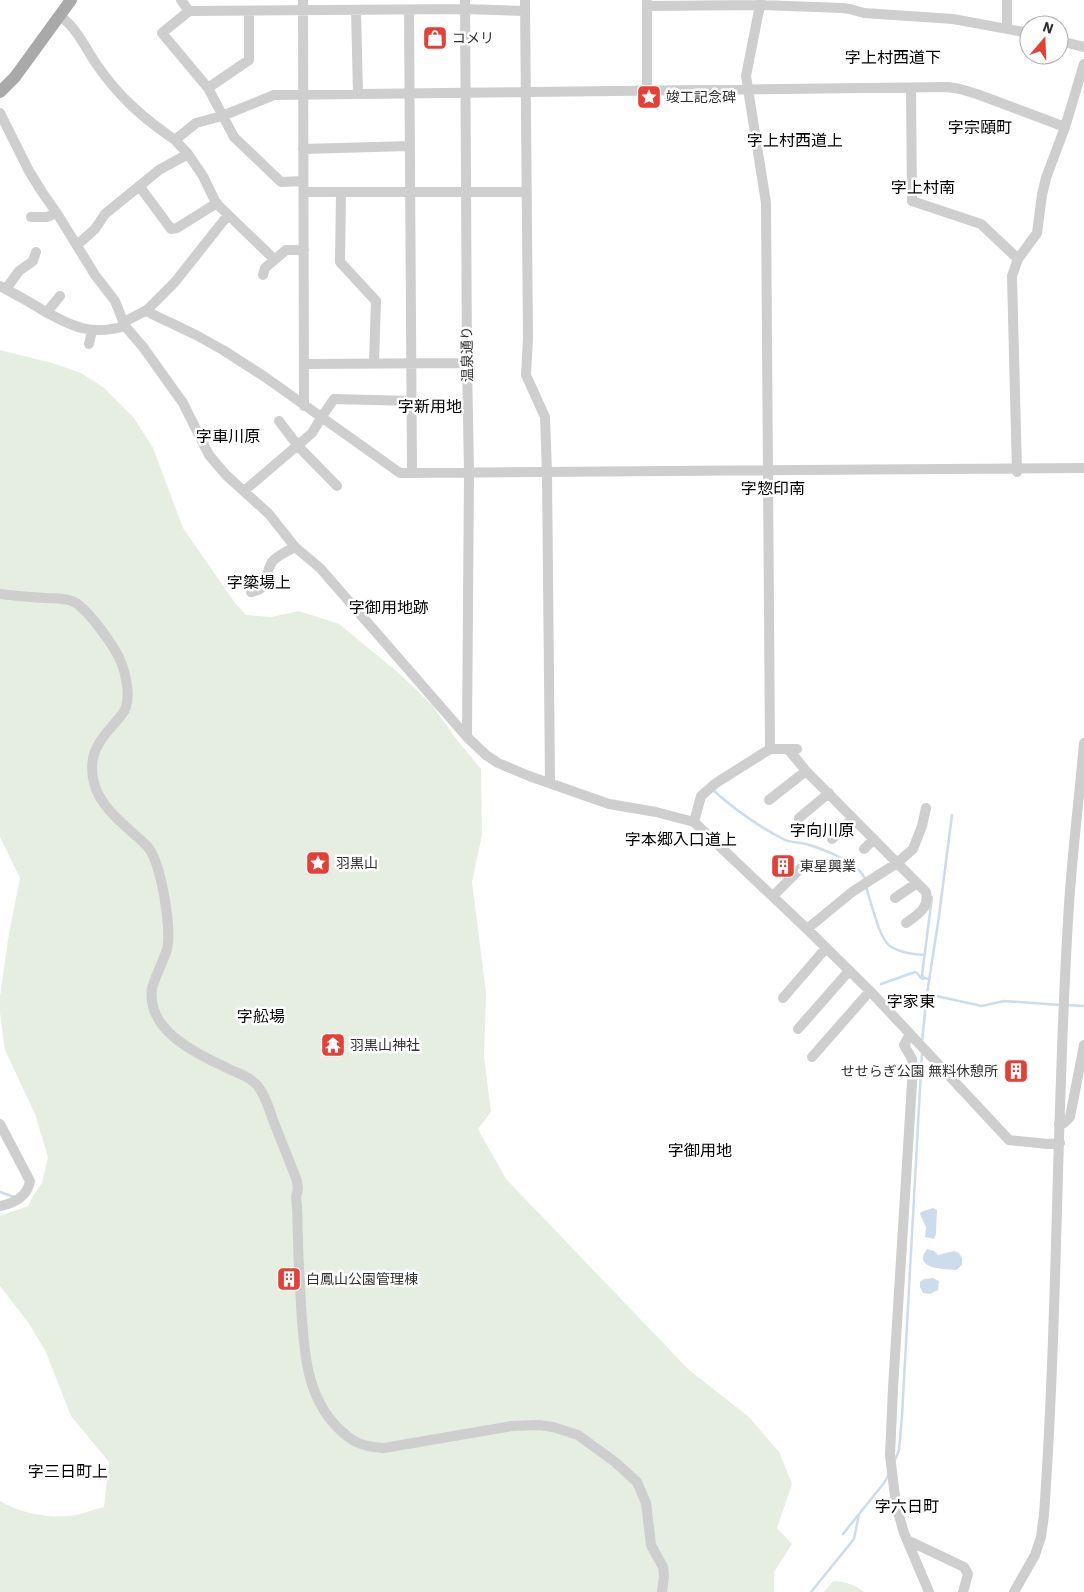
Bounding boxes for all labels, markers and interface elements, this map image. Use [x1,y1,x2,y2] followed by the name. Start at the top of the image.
[1019,15,1069,65] north arrow
[1041,18,1056,38] text: N
[422,25,448,51] shop icon: コメリ
[452,29,494,47] place label: コメリ
[845,47,941,67] district label: 字上村西道下
[636,84,662,110] place icon: 竣工記念碑
[666,88,736,106] place label: 竣工記念碑
[948,117,1012,137] district label: 字宗頤町
[747,130,843,150] district label: 字上村西道上
[891,177,955,197] district label: 字上村南
[458,326,476,382] street label: 温泉通り
[398,396,462,416] district label: 字新用地
[196,426,260,446] district label: 字車川原
[741,478,805,498] district label: 字惣印南
[227,572,291,592] district label: 字簗場上
[349,597,429,617] district label: 字御用地跡
[790,820,854,840] district label: 字向川原
[625,829,737,849] district label: 字本郷入口道上
[305,850,331,876] place icon: 羽黒山
[770,853,796,879] building icon: 東星興業
[336,854,378,872] place label: 羽黒山
[800,857,856,875] place label: 東星興業
[887,991,935,1011] district label: 字家東
[237,1006,285,1026] district label: 字舩場
[320,1032,346,1058] temple icon: 羽黒山神社
[350,1036,420,1054] place label: 羽黒山神社
[1003,1058,1029,1084] building icon: せせらぎ公園 無料休憩所
[841,1062,998,1080] place label: せせらぎ公園 無料休憩所
[668,1140,732,1160] district label: 字御用地
[276,1266,302,1292] building icon: 白鳳山公園管理棟
[306,1270,418,1288] place label: 白鳳山公園管理棟
[28,1461,108,1481] district label: 字三日町上
[875,1496,939,1516] district label: 字六日町

